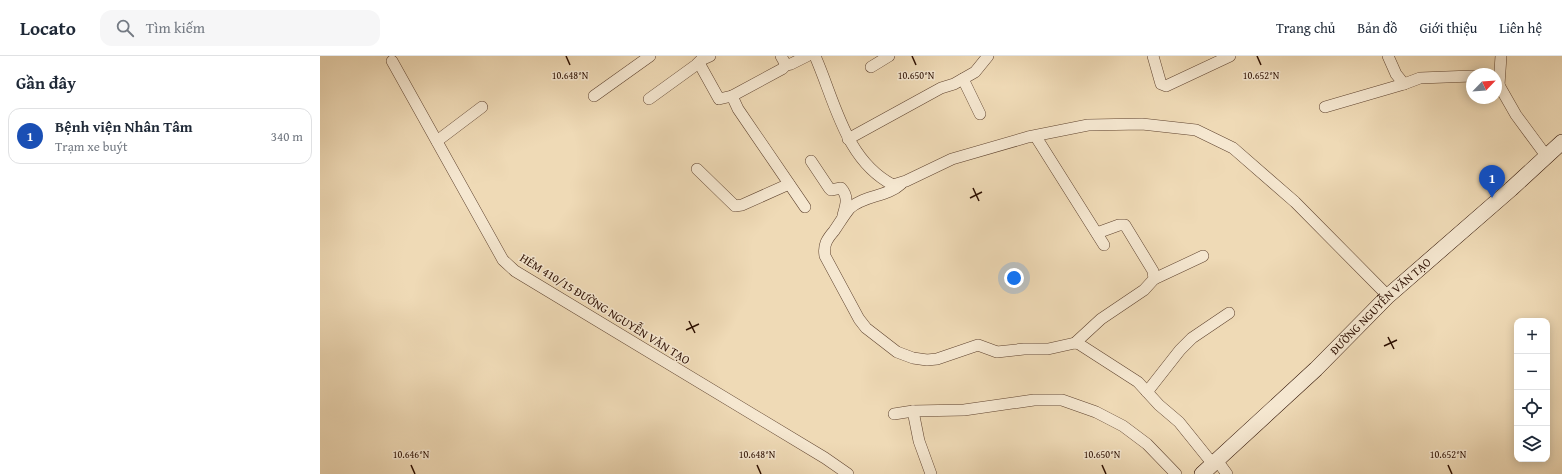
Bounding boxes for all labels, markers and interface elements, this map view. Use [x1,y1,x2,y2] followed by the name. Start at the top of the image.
[100,10,380,46] search box
[20,14,76,42] text: Locato
[114,17,136,39] icon: search
[146,17,205,38] text: Tìm kiếm
[1276,18,1335,38] text: Trang chủ
[1357,18,1397,38] text: Bản đồ
[1419,18,1477,38] text: Giới thiệu
[1499,18,1542,38] text: Liên hệ
[552,68,589,83] text: 10.648°N
[898,68,935,83] text: 10.650°N
[1243,68,1280,83] text: 10.652°N
[1466,68,1502,104] north arrow
[16,70,76,95] text: Gần đây
[55,116,193,137] text: Bệnh viện Nhân Tâm
[27,127,33,146] text: 1
[271,127,303,146] text: 340 m
[55,137,127,156] text: Trạm xe buýt
[1479,165,1505,198] pin: 1
[517,248,694,368] street label: HẺM 410/15 ĐƯỜNG NGUYỄN VĂN TẠO
[1326,253,1434,358] street label: ĐƯỜNG NGUYỄN VĂN TẠO
[1004,268,1024,288] your location
[1514,318,1550,462] map controls
[1514,318,1550,354] button: +
[1514,354,1550,390] button: −
[1514,390,1550,426] button: locate
[1514,426,1550,462] button: layers
[393,447,430,462] text: 10.646°N
[739,447,776,462] text: 10.648°N
[1084,447,1121,462] text: 10.650°N
[1430,447,1467,462] text: 10.652°N

